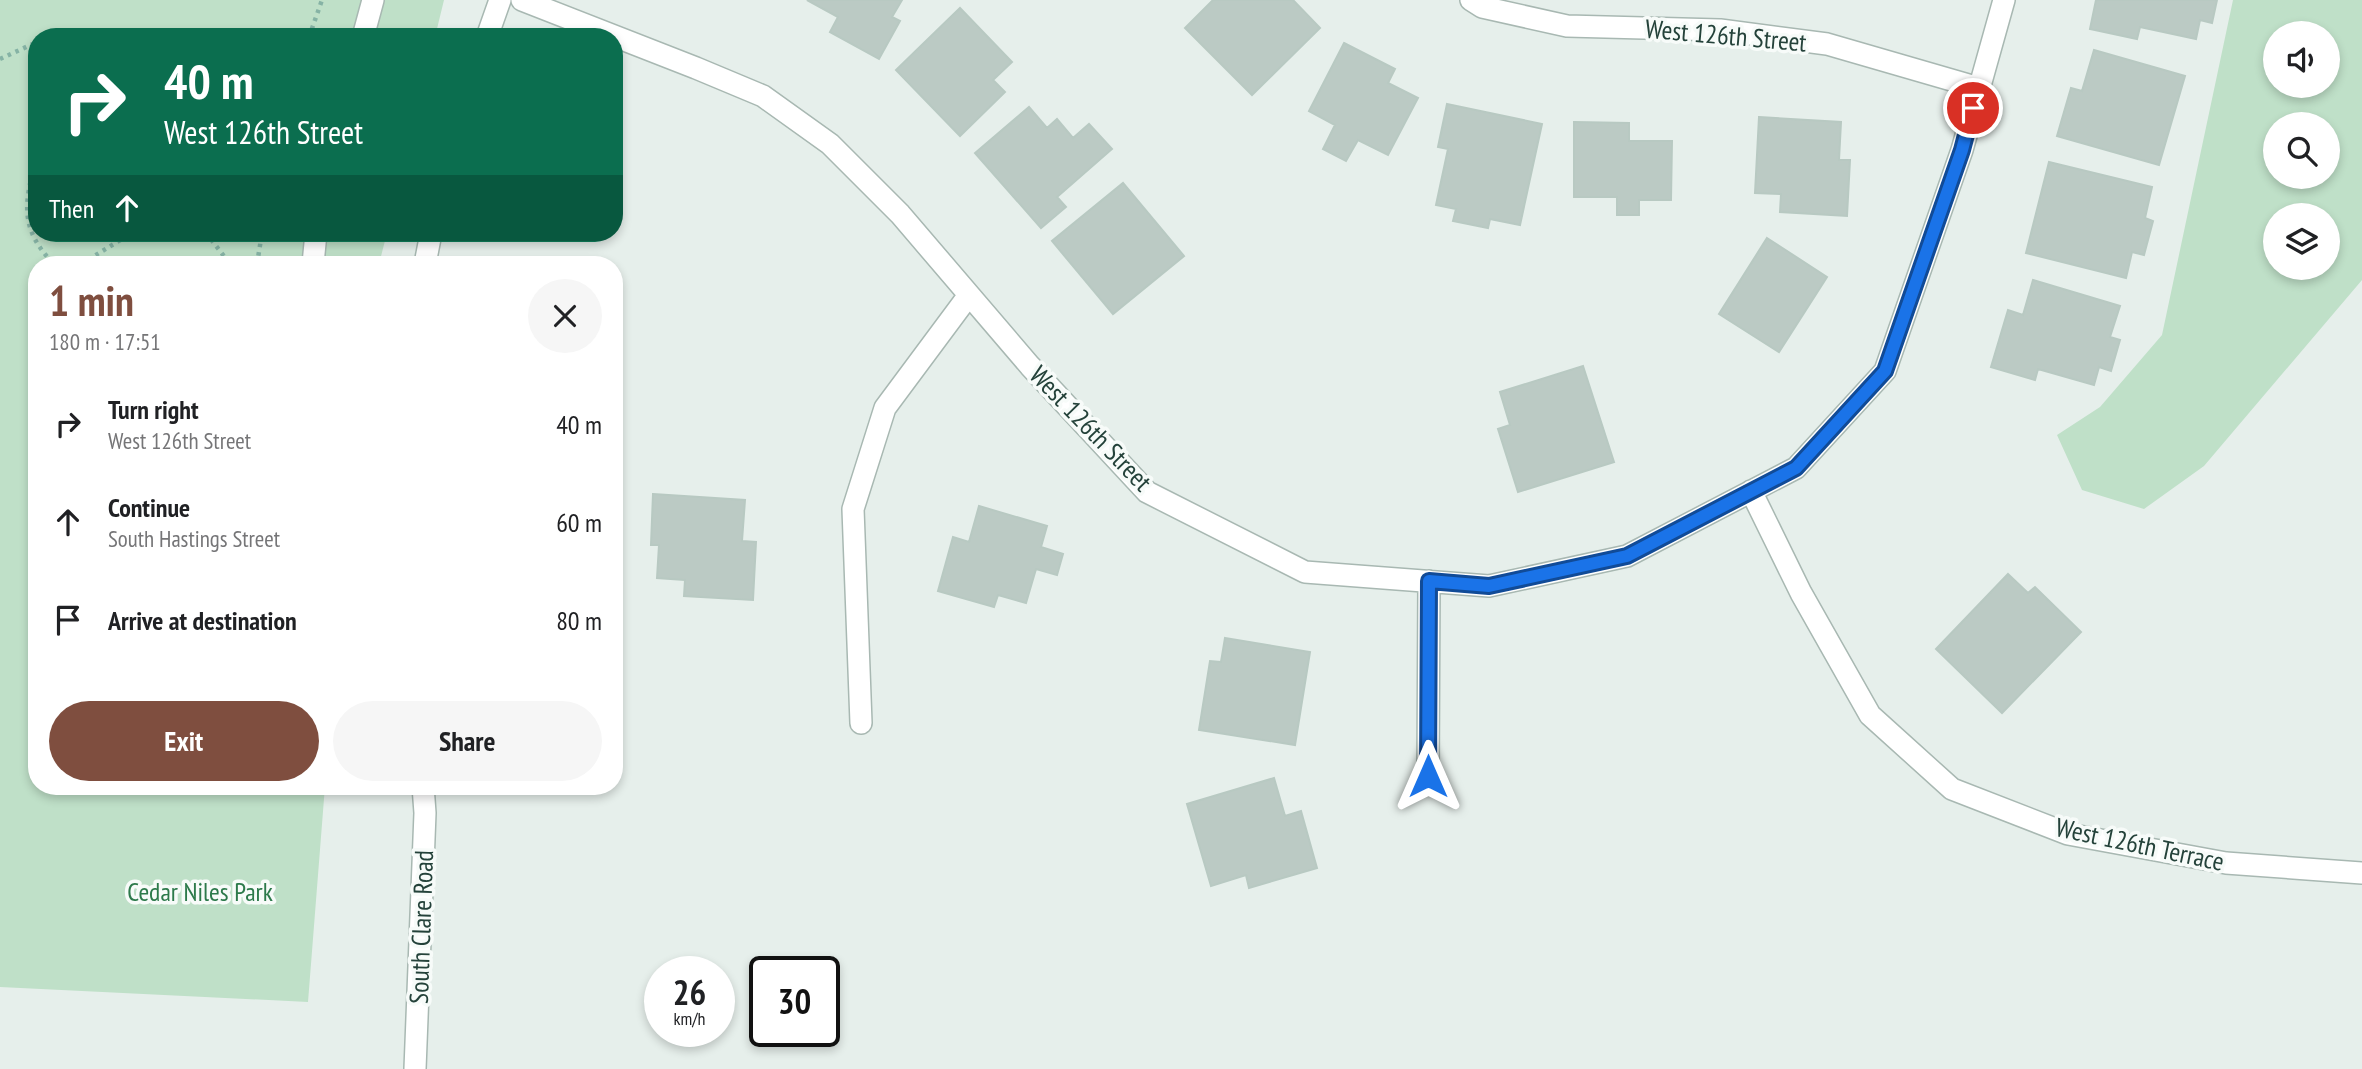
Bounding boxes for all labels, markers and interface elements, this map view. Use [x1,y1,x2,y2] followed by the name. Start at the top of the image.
[1644,12,1808,58] street label: West 126th Street
[2263,21,2340,280] map controls
[2263,21,2340,98] button: sound
[164,49,253,113] text: 40 m
[49,56,140,147] icon: right
[1943,78,2003,138] pin
[1954,89,1992,127] icon: arrive
[164,111,363,153] text: West 126th Street
[2263,112,2340,189] button: search
[108,189,146,227] icon: ahead
[49,192,94,225] text: Then
[2263,203,2340,280] button: layers
[49,273,134,328] text: 1 min
[528,279,602,353] button: close
[49,327,161,356] text: 180 m · 17:51
[1023,358,1159,498] street label: West 126th Street
[108,393,199,426] text: Turn right
[49,405,87,443] icon: right
[556,408,602,441] text: 40 m
[108,426,251,455] text: West 126th Street
[108,491,190,524] text: Continue
[49,503,87,541] icon: ahead
[556,506,602,539] text: 60 m
[108,524,280,553] text: South Hastings Street
[49,601,87,639] icon: arrive
[108,604,297,637] text: Arrive at destination
[556,604,602,637] text: 80 m
[49,701,319,781] button: Exit
[333,701,602,781] button: Share
[1391,739,1465,813] position arrow
[2053,810,2227,878] street label: West 126th Terrace
[402,850,440,1004] street label: South Clare Road
[127,875,273,908] park label: Cedar Niles Park
[749,956,840,1047] speed limit sign: 30
[673,969,706,1015] text: 26
[674,1007,705,1030] text: km/h

